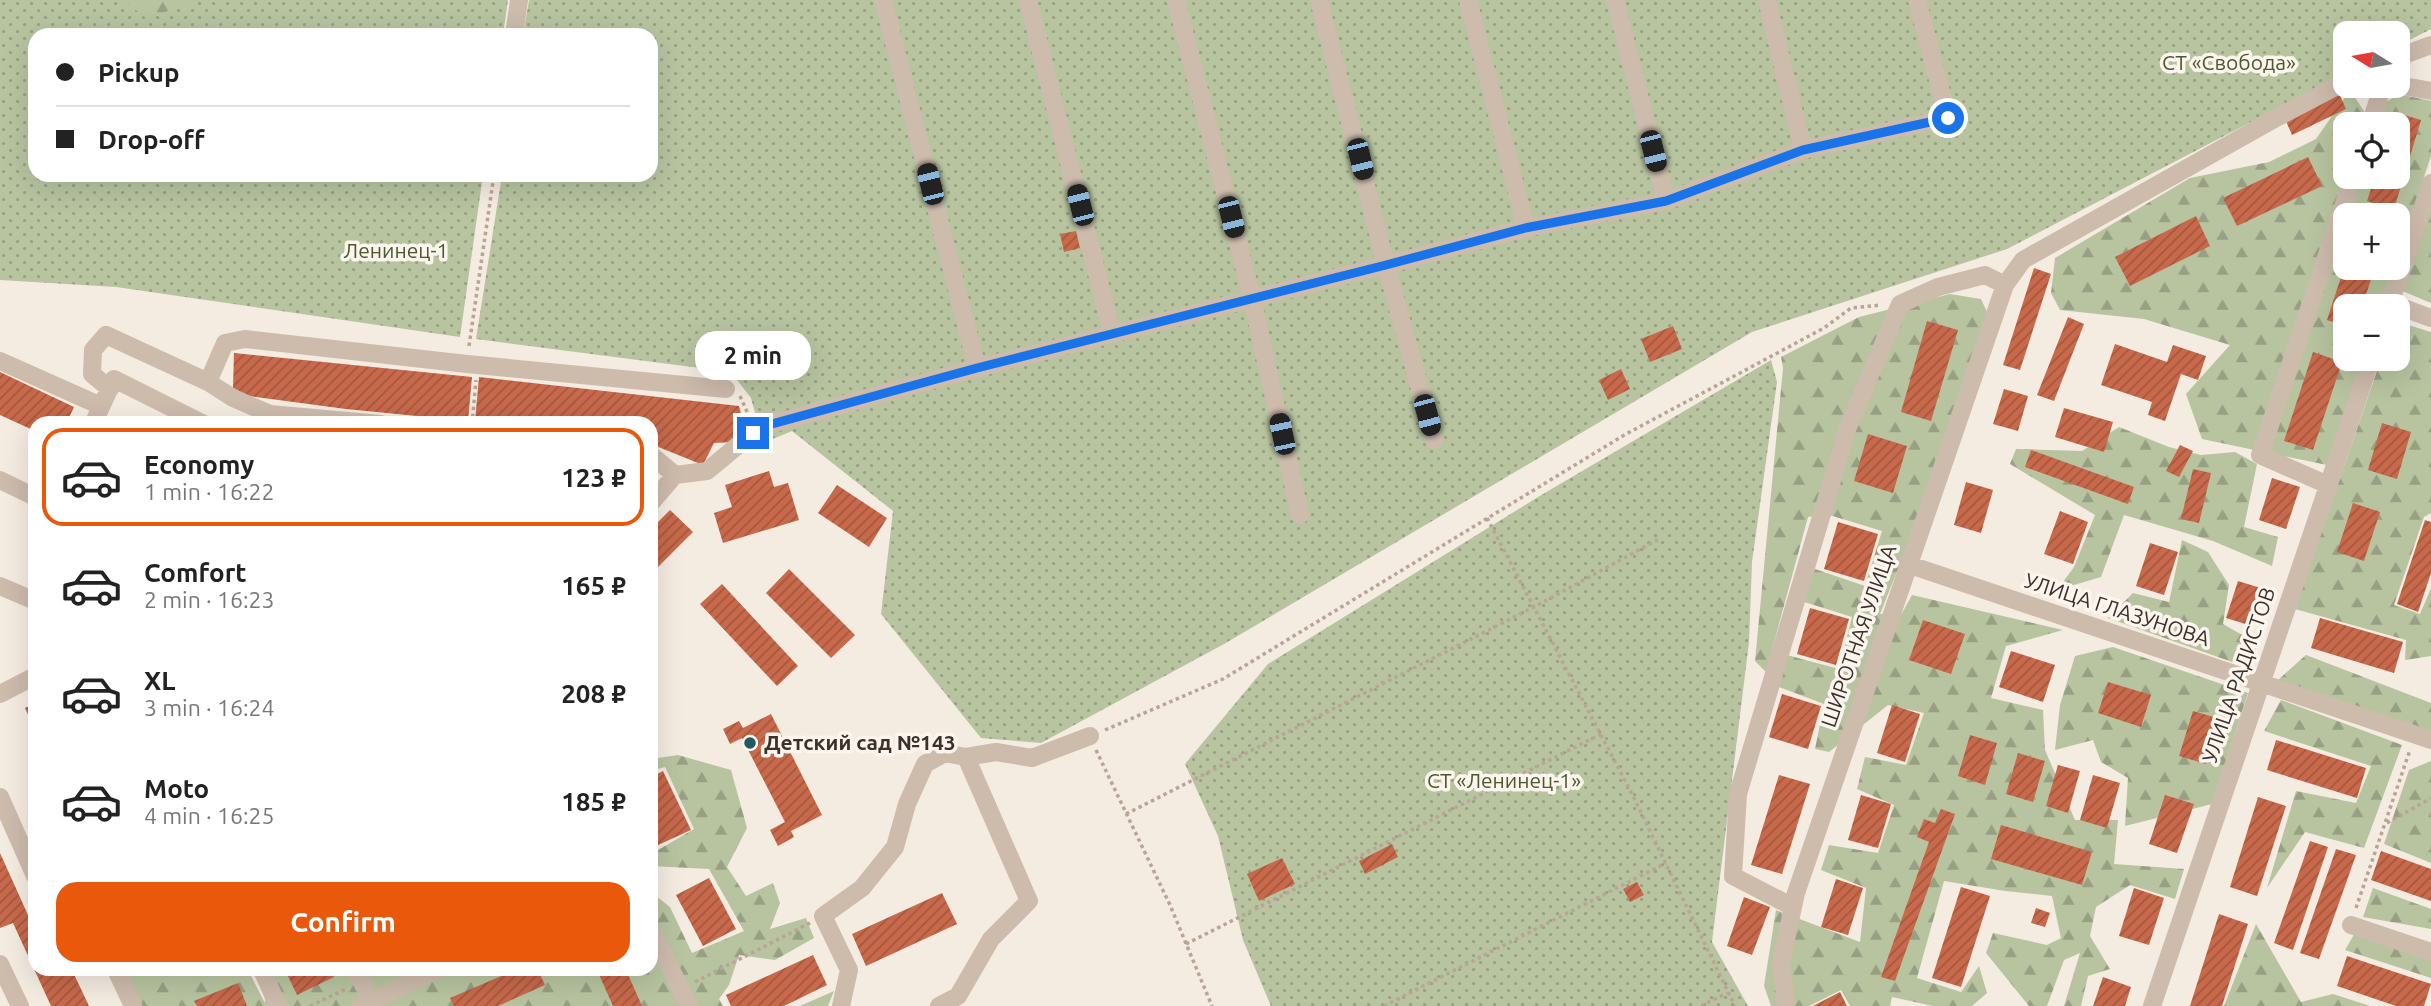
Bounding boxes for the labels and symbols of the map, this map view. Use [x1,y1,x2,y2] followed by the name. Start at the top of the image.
[2333,21,2410,98] north arrow
[2162,50,2296,74] park label: СТ «Свобода»
[1932,102,1964,134] route start
[1638,128,1669,174] car
[1345,136,1376,182] car
[915,161,946,207] car
[1065,182,1096,228] car
[1216,194,1247,240] car
[344,238,448,262] park label: Ленинец-1
[695,332,811,380] callout: 2 min
[1412,392,1443,438] car
[1268,411,1297,457] car
[737,417,769,449] route end
[1816,541,1901,730] street label: ШИРОТНАЯ УЛИЦА
[2022,568,2213,650] street label: УЛИЦА ГЛАЗУНОВА
[2197,584,2279,765] street label: УЛИЦА РАДИСТОВ
[764,730,956,754] place label: Детский сад №143
[742,735,758,751] marker: Детский сад №143
[1427,768,1581,792] park label: СТ «Ленинец-1»

